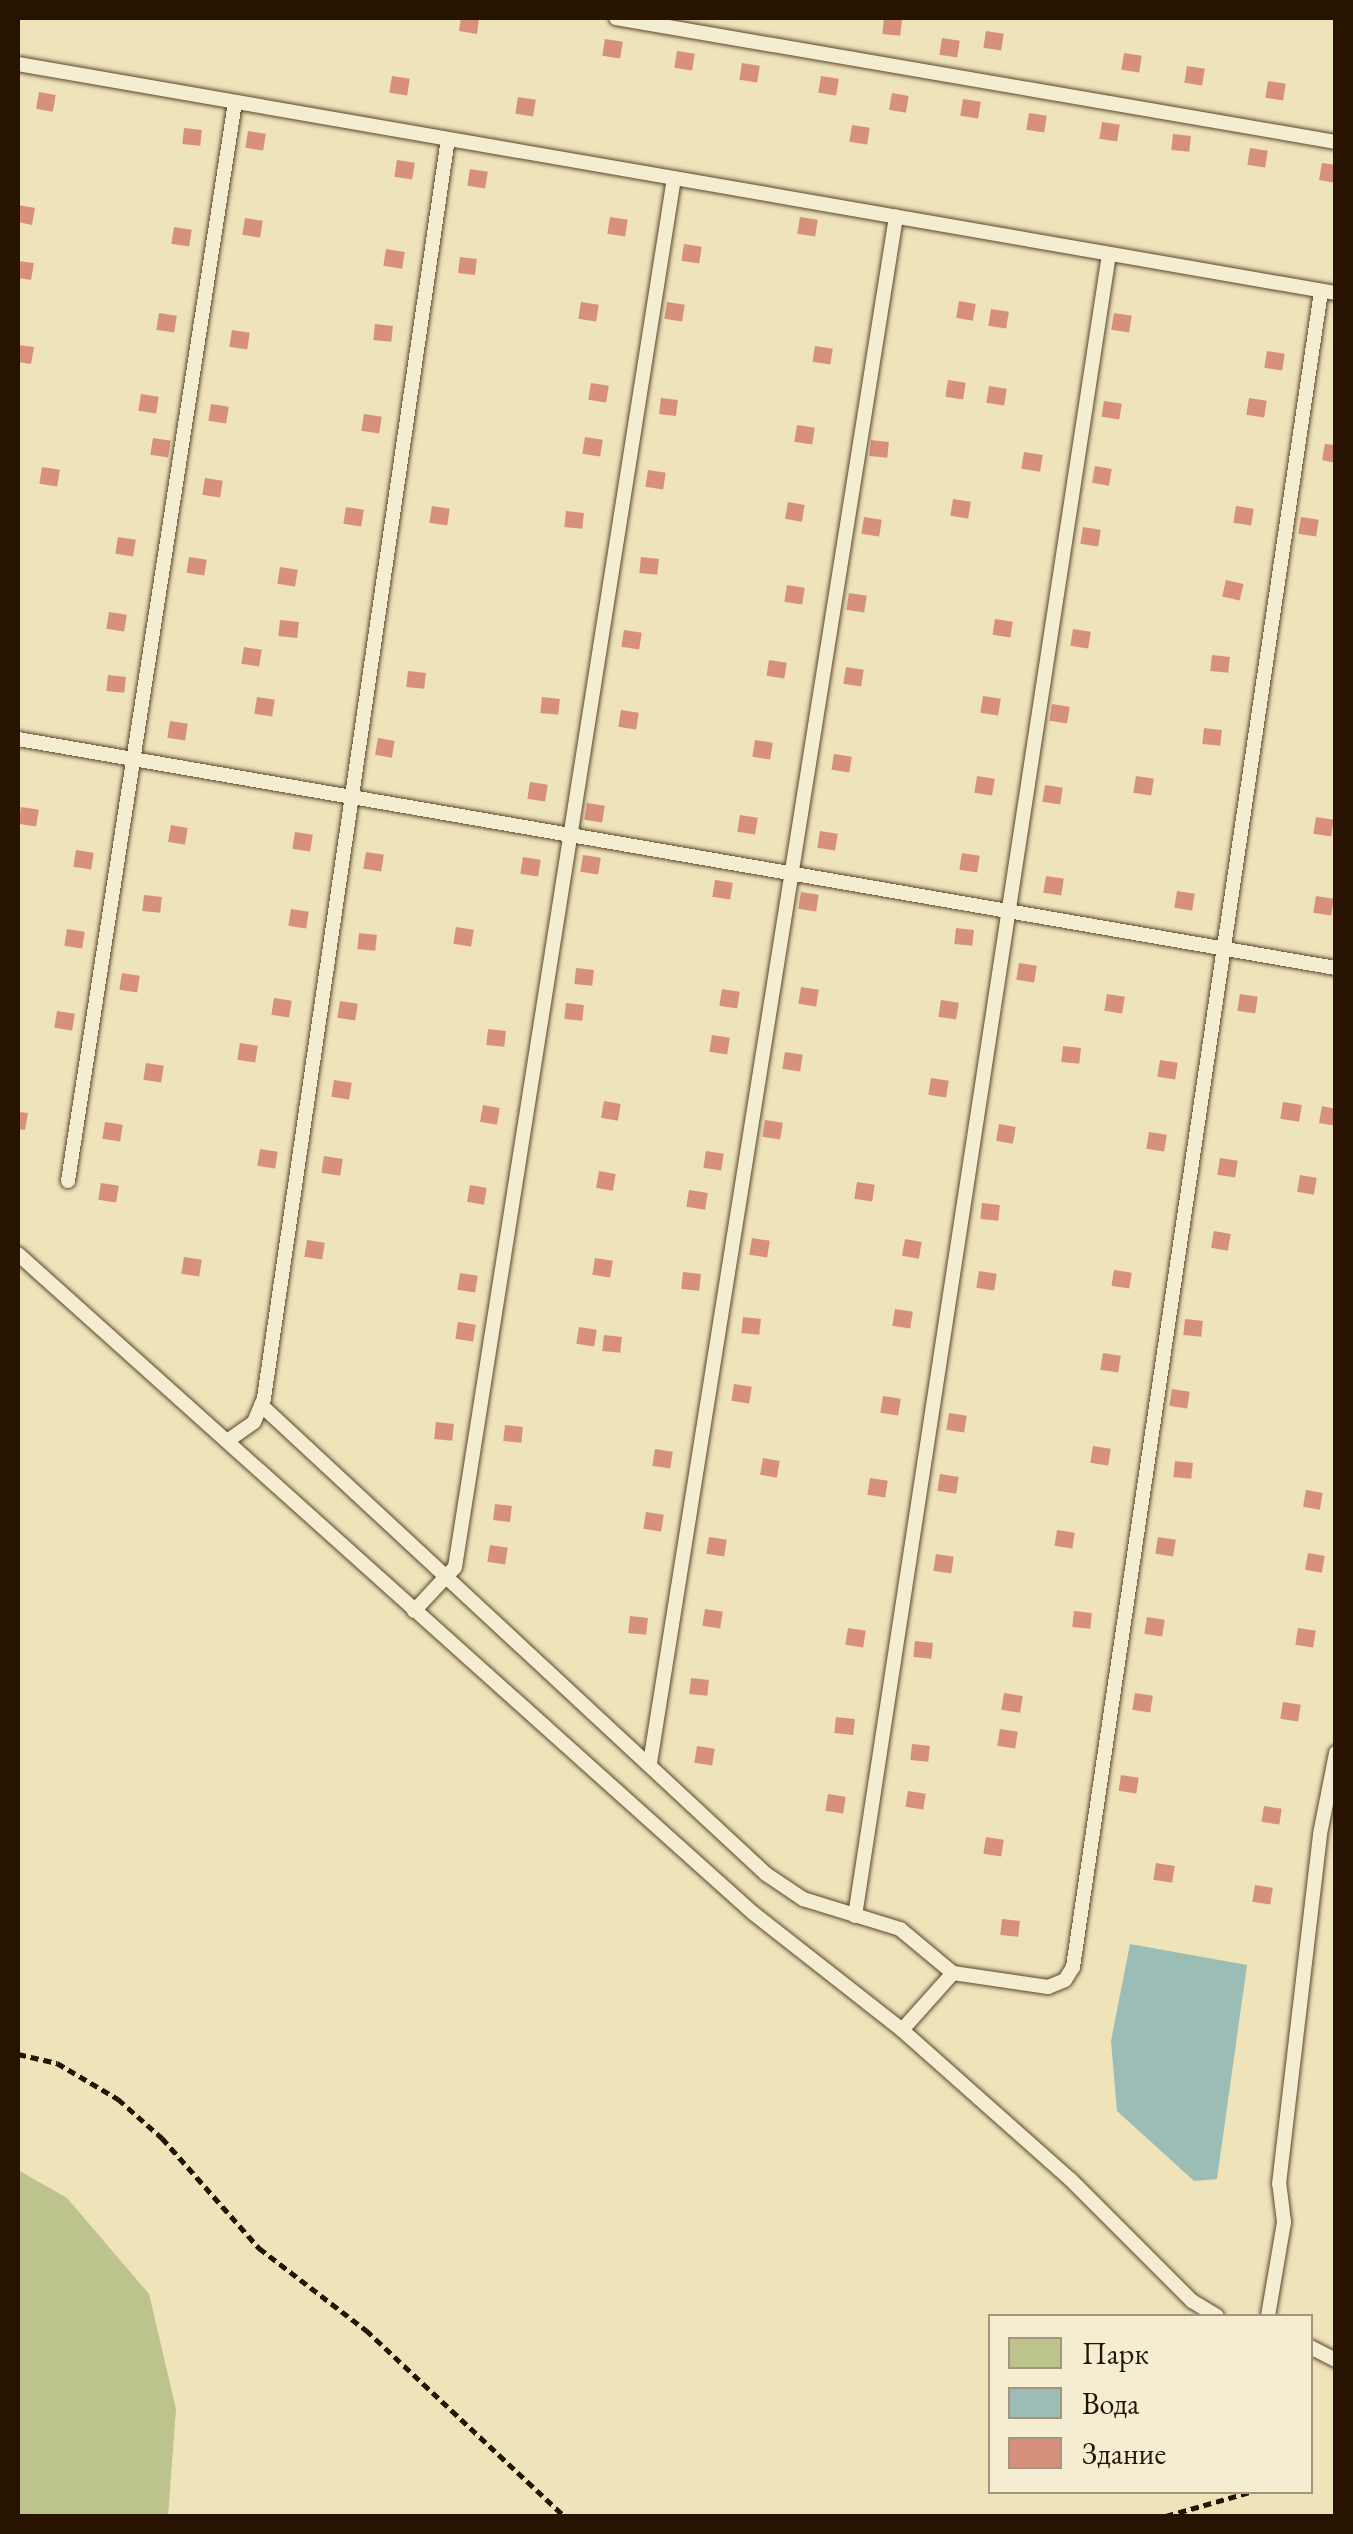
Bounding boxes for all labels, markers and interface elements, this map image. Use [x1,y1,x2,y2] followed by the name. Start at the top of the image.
[988,2314,1313,2494] legend
[1082,2334,1149,2373] text: Парк
[1082,2384,1139,2423] text: Вода
[1082,2434,1166,2473] text: Здание

